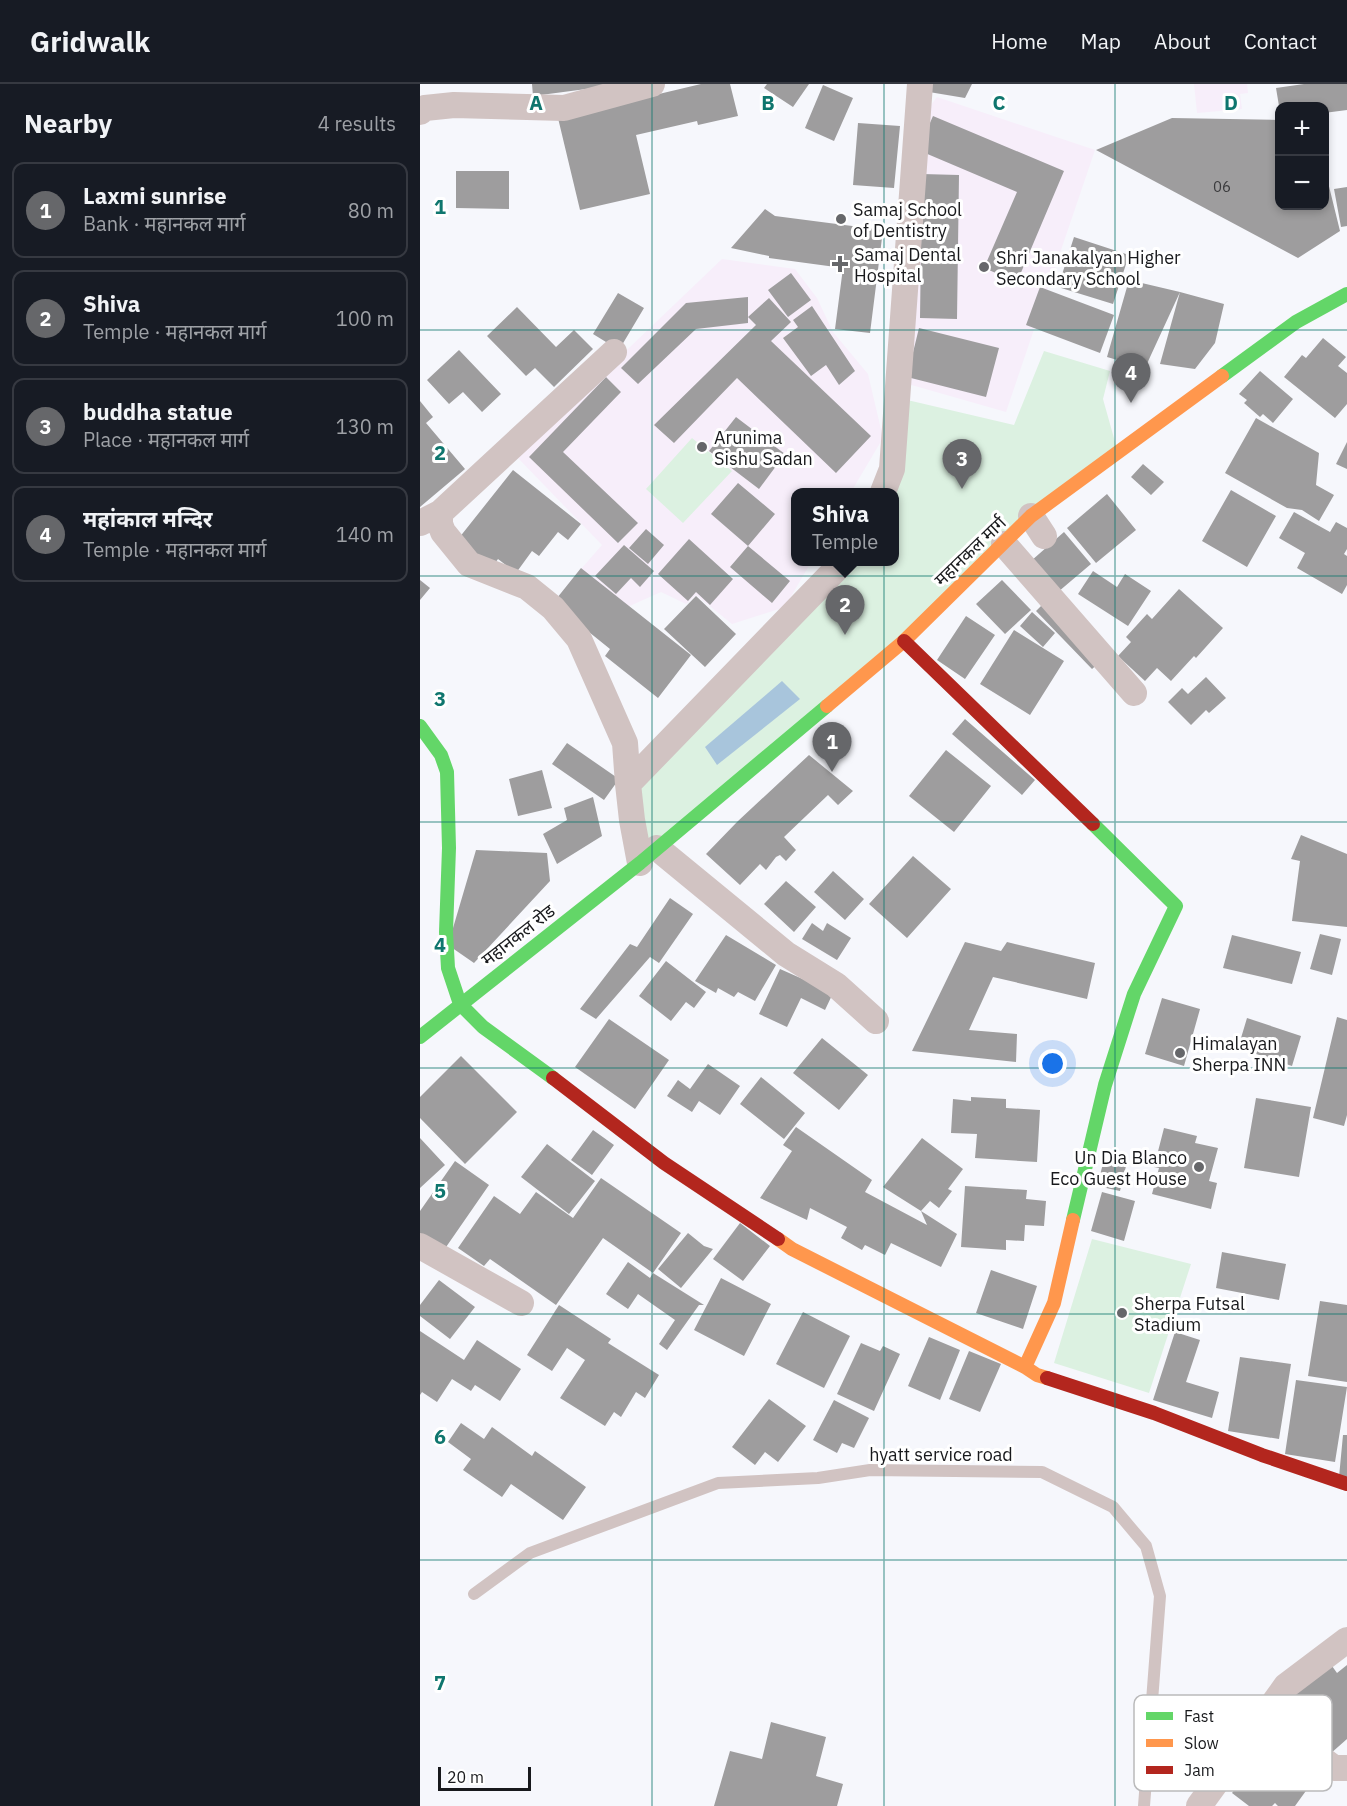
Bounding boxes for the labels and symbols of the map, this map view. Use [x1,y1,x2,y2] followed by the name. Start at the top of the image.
[529,89,543,116] text: A
[761,89,775,116] text: B
[992,89,1006,116] text: C
[1224,89,1238,116] text: D
[1213,177,1231,196] house number: 06
[434,193,446,220] text: 1
[853,198,962,242] place label: Samaj School of Dentistry
[834,212,848,226] marker: Samaj School of Dentistry
[854,243,961,287] place label: Samaj Dental Hospital
[996,246,1181,290] place label: Shri Janakalyan Higher Secondary School
[831,255,849,273] marker: Samaj Dental Hospital
[977,260,991,274] marker: Shri Janakalyan Higher Secondary School
[1112,354,1150,403] pin: 4
[714,426,813,470] place label: Arunima Sishu Sadan
[434,439,446,466] text: 2
[695,440,709,454] marker: Arunima Sishu Sadan
[942,440,982,489] pin: 3
[929,510,1011,591] street label: महानकल मार्ग
[826,586,864,635] pin: 2
[434,685,446,712] text: 3
[812,722,852,772] pin: 1
[477,899,560,971] street label: महानकल रोड
[434,931,446,958] text: 4
[1192,1032,1286,1076] place label: Himalayan Sherpa INN
[1173,1046,1187,1060] marker: Himalayan Sherpa INN
[1038,1049,1067,1078] your location
[1050,1146,1187,1190] place label: Un Dia Blanco Eco Guest House
[1192,1160,1206,1174] marker: Un Dia Blanco Eco Guest House
[434,1177,446,1204] text: 5
[1134,1292,1245,1336] place label: Sherpa Futsal Stadium
[1115,1306,1129,1320] marker: Sherpa Futsal Stadium
[434,1423,446,1450] text: 6
[869,1443,1013,1466] street label: hyatt service road
[434,1669,446,1696] text: 7
[1134,1695,1332,1791] legend
[1184,1706,1214,1726] text: Fast
[1184,1733,1219,1753] text: Slow
[1184,1760,1215,1780] text: Jam
[438,1764,531,1792] scale bar

